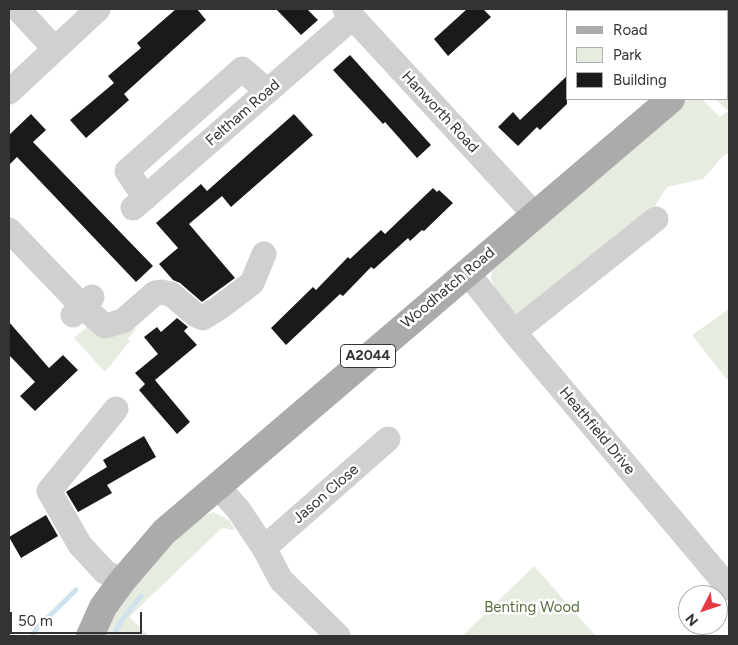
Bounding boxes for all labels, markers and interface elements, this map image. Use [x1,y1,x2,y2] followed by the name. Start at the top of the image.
[566,10,728,100] legend
[613,21,648,39] text: Road
[613,46,642,64] text: Park
[398,68,482,156] street label: Hanworth Road
[613,71,667,89] text: Building
[202,76,284,150] street label: Feltham Road
[398,244,498,332] street label: Woodhatch Road
[340,344,396,368] road number: A2044
[555,384,639,478] street label: Heathfield Drive
[289,461,363,527] street label: Jason Close
[678,585,728,635] north arrow
[484,599,580,617] park label: Benting Wood
[12,602,145,634] scale bar
[682,610,702,629] text: N
[18,612,53,630] text: 50 m

